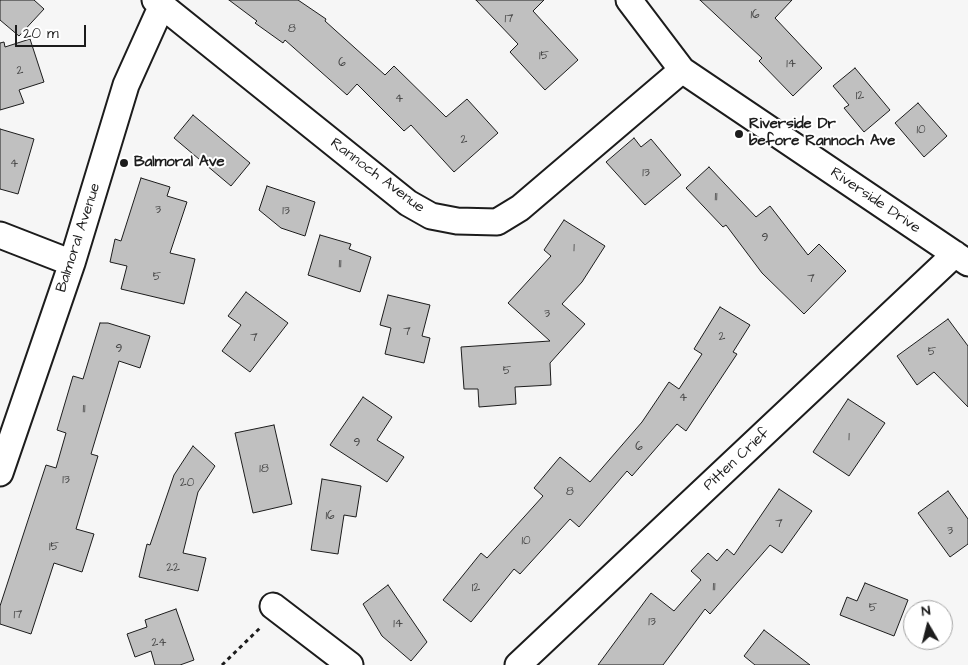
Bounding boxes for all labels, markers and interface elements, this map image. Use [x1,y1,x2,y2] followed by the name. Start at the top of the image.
[750,8,760,22] house number: 16
[505,12,513,26] house number: 17
[18,15,89,47] scale bar
[288,22,296,36] house number: 8
[23,23,59,44] text: 20 m
[539,49,549,63] house number: 15
[338,56,346,70] house number: 6
[786,57,796,71] house number: 14
[17,64,23,78] house number: 2
[856,89,864,103] house number: 12
[395,92,403,106] house number: 4
[749,116,895,151] place label: Riverside Dr before Rannoch Ave
[916,123,926,137] house number: 10
[733,128,745,140] marker: Riverside Dr before Rannoch Ave
[461,133,467,147] house number: 2
[326,135,428,217] street label: Rannoch Avenue
[134,154,225,172] place label: Balmoral Ave
[10,157,18,171] house number: 4
[118,157,130,169] marker: Balmoral Ave
[826,164,924,238] street label: Riverside Drive
[642,166,650,180] house number: 13
[53,181,105,295] street label: Balmoral Avenue
[714,190,718,204] house number: 11
[155,203,161,217] house number: 3
[282,204,290,218] house number: 13
[762,231,768,245] house number: 9
[573,241,575,255] house number: 1
[338,257,342,271] house number: 11
[153,270,161,284] house number: 5
[807,272,815,286] house number: 7
[544,307,550,321] house number: 3
[403,325,411,339] house number: 7
[719,330,725,344] house number: 2
[250,331,258,345] house number: 7
[116,342,122,356] house number: 9
[928,345,936,359] house number: 5
[503,364,511,378] house number: 5
[679,391,687,405] house number: 4
[82,402,86,416] house number: 11
[700,425,774,495] street label: Pitten Crief
[848,430,850,444] house number: 1
[354,436,360,450] house number: 9
[635,440,643,454] house number: 6
[259,462,269,476] house number: 18
[62,473,70,487] house number: 13
[180,476,194,490] house number: 20
[566,485,574,499] house number: 8
[325,509,335,523] house number: 16
[775,517,783,531] house number: 7
[947,524,953,538] house number: 3
[521,534,531,548] house number: 10
[49,540,59,554] house number: 15
[166,561,180,575] house number: 22
[712,580,716,594] house number: 11
[472,581,480,595] house number: 12
[903,600,953,650] north arrow
[869,601,877,615] house number: 5
[920,601,932,622] text: N
[14,608,22,622] house number: 17
[648,615,656,629] house number: 13
[393,617,403,631] house number: 14
[151,636,167,650] house number: 24

